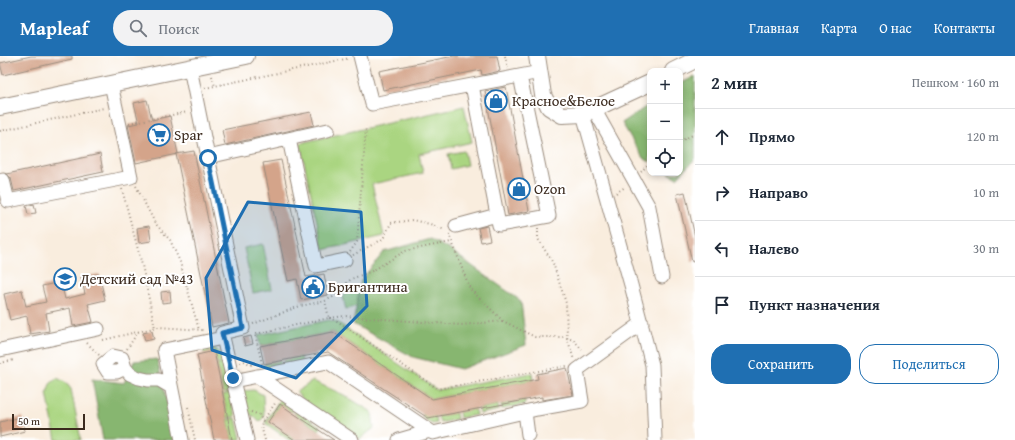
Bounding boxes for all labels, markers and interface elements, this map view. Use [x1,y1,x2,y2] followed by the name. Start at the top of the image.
[113,10,393,46] search box
[20,14,89,42] text: Mapleaf
[127,17,149,39] icon: search
[159,18,199,39] text: Поиск
[749,18,799,38] text: Главная
[821,18,857,38] text: Карта
[879,18,912,38] text: О нас
[934,18,995,38] text: Контакты
[647,68,683,176] map controls
[647,68,683,104] button: +
[711,70,757,95] text: 2 мин
[912,73,999,92] text: Пешком · 160 m
[483,88,509,114] shop icon: Красное&Белое
[512,90,615,111] place label: Красное&Белое
[647,104,683,140] button: −
[146,122,172,148] supermarket icon: Spar
[174,124,203,145] place label: Spar
[711,126,733,148] icon: ahead
[749,126,795,147] text: Прямо
[967,127,999,146] text: 120 m
[647,140,683,176] button: locate
[199,149,217,167] route start
[506,176,532,202] shop icon: Ozon
[534,178,566,199] place label: Ozon
[711,182,733,204] icon: right
[749,182,808,203] text: Направо
[973,183,999,202] text: 10 m
[711,238,733,260] icon: left
[749,238,799,259] text: Налево
[973,239,999,258] text: 30 m
[52,266,78,292] school or university icon: Детский сад №43
[79,268,193,289] place label: Детский сад №43
[300,274,326,300] public building icon: Бригантина
[328,276,409,297] place label: Бригантина
[711,294,733,316] icon: arrive
[749,294,880,315] text: Пункт назначения
[711,344,851,384] button: Сохранить
[859,344,999,384] button: Поделиться
[224,369,242,387] route end
[12,412,85,431] scale bar
[18,413,40,429] text: 50 m

